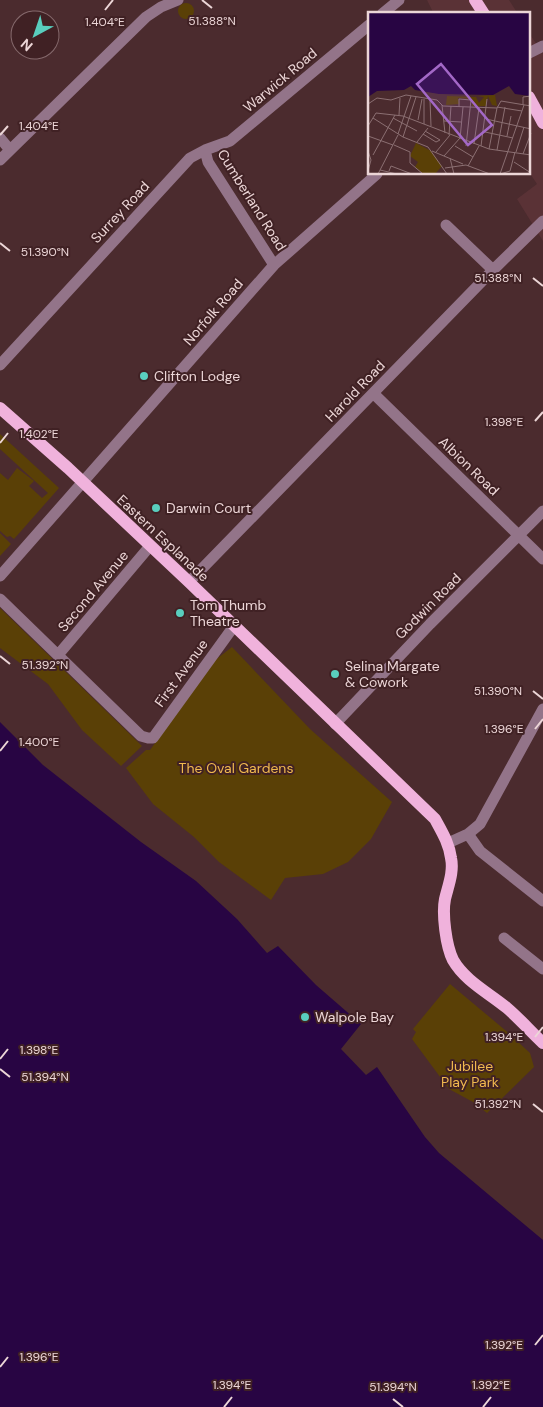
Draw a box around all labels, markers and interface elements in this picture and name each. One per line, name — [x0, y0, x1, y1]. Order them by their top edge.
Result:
north arrow — [10, 10, 60, 60]
inset map — [368, 12, 530, 175]
text: 51.388°N — [188, 13, 236, 29]
text: 1.404°E — [85, 14, 125, 30]
text: N — [17, 35, 36, 55]
street label: Warwick Road — [239, 44, 321, 116]
text: 1.404°E — [19, 118, 59, 134]
street label: Cumberland Road — [214, 146, 290, 254]
street label: Surrey Road — [87, 177, 153, 247]
text: 51.390°N — [21, 244, 69, 260]
text: 51.388°N — [474, 270, 522, 286]
street label: Norfolk Road — [179, 275, 247, 349]
street label: Harold Road — [321, 356, 389, 426]
place label: Clifton Lodge — [154, 367, 240, 385]
marker: Clifton Lodge — [138, 370, 150, 382]
text: 1.398°E — [485, 414, 523, 430]
text: 1.402°E — [19, 426, 59, 442]
street label: Albion Road — [435, 433, 503, 499]
street label: Eastern Esplanade — [113, 491, 213, 585]
place label: Darwin Court — [166, 499, 251, 517]
marker: Darwin Court — [150, 502, 162, 514]
street label: Second Avenue — [54, 547, 132, 635]
street label: Godwin Road — [391, 569, 465, 643]
place label: Tom Thumb Theatre — [190, 596, 266, 630]
marker: Tom Thumb Theatre — [174, 607, 186, 619]
street label: First Avenue — [150, 636, 212, 710]
text: 51.392°N — [22, 657, 68, 673]
place label: Selina Margate & Cowork — [345, 657, 440, 691]
marker: Selina Margate & Cowork — [329, 668, 341, 680]
text: 51.390°N — [474, 683, 522, 699]
text: 1.396°E — [485, 721, 524, 737]
text: 1.400°E — [19, 734, 60, 750]
park label: The Oval Gardens — [179, 759, 293, 777]
place label: Walpole Bay — [315, 1008, 394, 1026]
marker: Walpole Bay — [299, 1011, 311, 1023]
text: 1.394°E — [485, 1029, 524, 1045]
text: 1.398°E — [20, 1042, 58, 1058]
park label: Jubilee Play Park — [441, 1057, 499, 1091]
text: 51.394°N — [21, 1069, 69, 1085]
text: 51.392°N — [475, 1096, 521, 1112]
text: 1.392°E — [485, 1337, 523, 1353]
text: 1.396°E — [20, 1349, 59, 1365]
text: 1.394°E — [213, 1377, 252, 1393]
text: 1.392°E — [472, 1377, 510, 1393]
text: 51.394°N — [369, 1379, 417, 1395]

